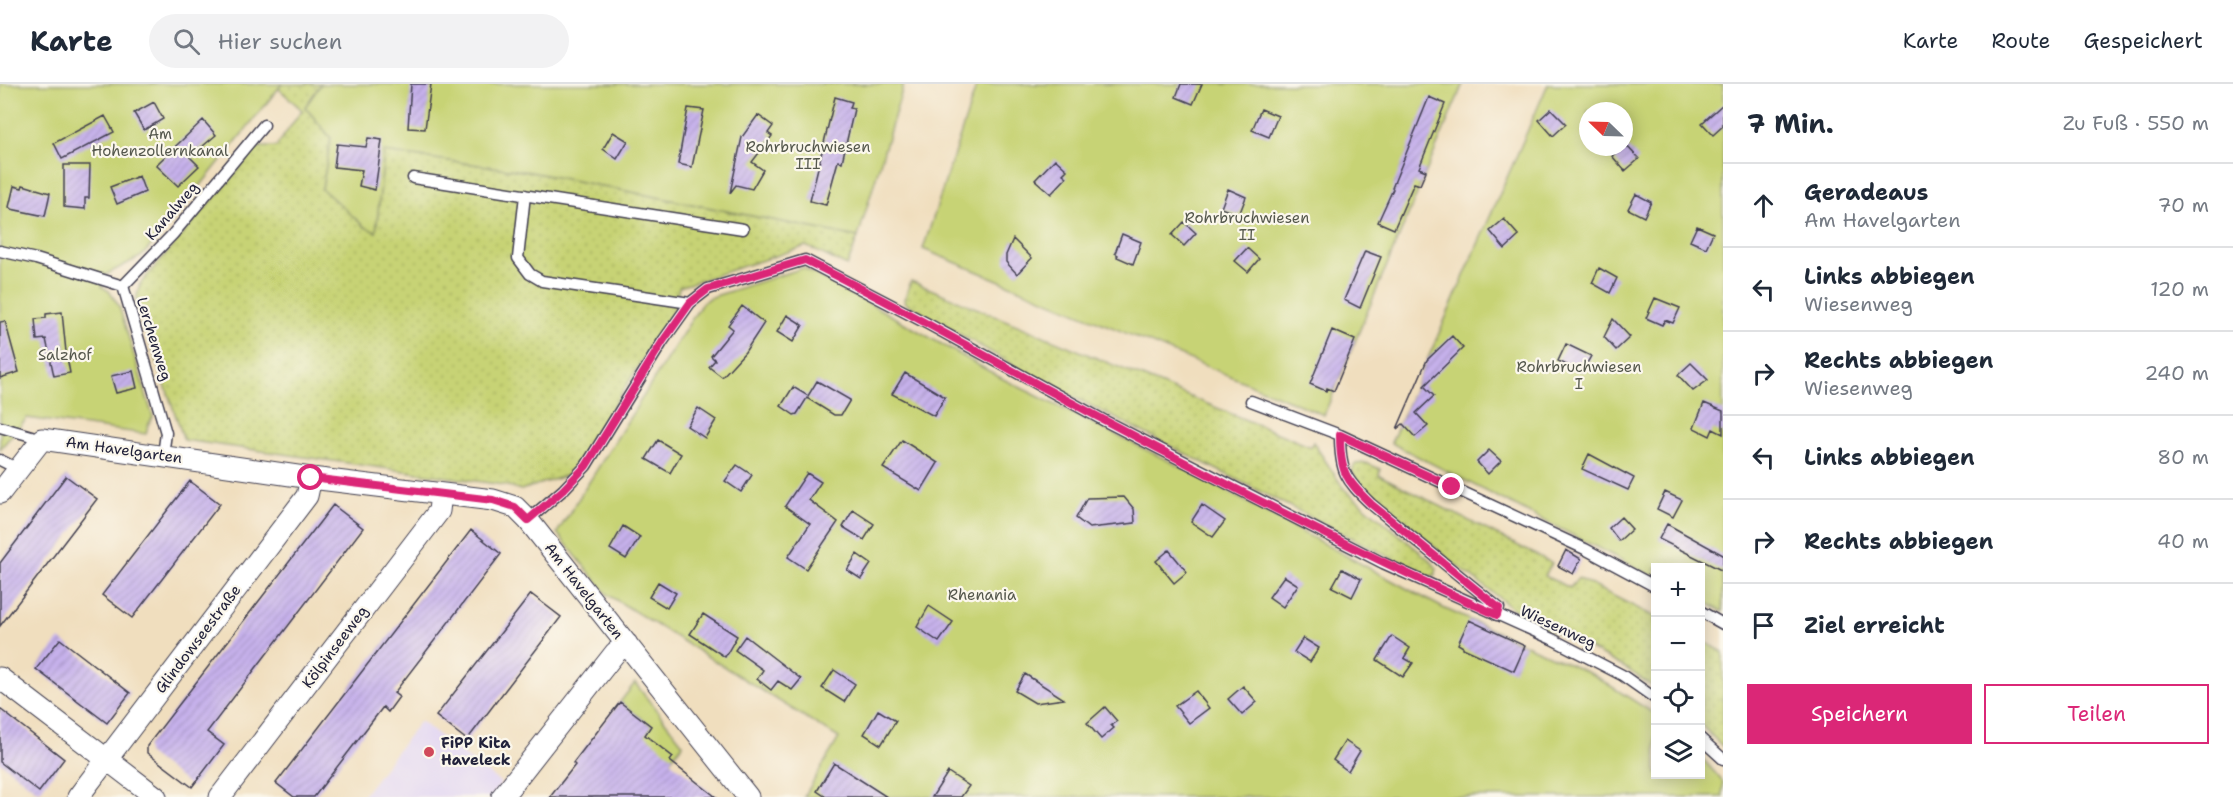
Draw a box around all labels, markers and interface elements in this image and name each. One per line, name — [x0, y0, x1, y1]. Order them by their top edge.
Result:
search box — [149, 14, 569, 68]
text: Karte — [30, 22, 113, 60]
icon: search — [170, 25, 203, 58]
text: Hier suchen — [218, 27, 342, 56]
text: Karte — [1903, 27, 1958, 55]
text: Route — [1991, 27, 2050, 55]
text: Gespeichert — [2083, 27, 2203, 55]
north arrow — [1579, 102, 1633, 156]
text: 7 Min. — [1747, 106, 1834, 141]
text: Zu Fuß · 550 m — [2063, 110, 2209, 136]
park label: Am Hohenzollernkanal — [91, 124, 229, 161]
park label: Rohrbruchwiesen III — [746, 137, 870, 174]
street label: Kanalweg — [141, 177, 203, 245]
text: Geradeaus — [1804, 178, 1928, 207]
icon: ahead — [1747, 189, 1780, 222]
text: 70 m — [2157, 192, 2209, 218]
text: Am Havelgarten — [1804, 207, 1961, 233]
park label: Rohrbruchwiesen II — [1185, 208, 1309, 245]
text: Links abbiegen — [1804, 262, 1975, 291]
icon: left — [1747, 273, 1780, 306]
text: 120 m — [2150, 276, 2209, 302]
text: Wiesenweg — [1804, 291, 1913, 317]
street label: Lerchenweg — [132, 295, 176, 383]
park label: Salzhof — [38, 345, 93, 365]
text: Rechts abbiegen — [1804, 346, 1993, 375]
park label: Rohrbruchwiesen I — [1517, 357, 1641, 394]
icon: right — [1747, 357, 1780, 390]
text: 240 m — [2144, 360, 2209, 386]
text: Wiesenweg — [1804, 375, 1913, 401]
street label: Am Havelgarten — [64, 432, 184, 468]
icon: left — [1747, 441, 1780, 474]
text: Links abbiegen — [1804, 443, 1975, 472]
text: 80 m — [2157, 444, 2209, 470]
route start — [297, 464, 323, 490]
route end — [1438, 473, 1464, 499]
icon: right — [1747, 525, 1780, 558]
text: Rechts abbiegen — [1804, 527, 1993, 556]
text: 40 m — [2157, 528, 2209, 554]
street label: Am Havelgarten — [540, 539, 628, 643]
map controls — [1651, 563, 1705, 779]
button: + — [1651, 563, 1705, 617]
street label: Glindowseestraße — [151, 581, 245, 697]
park label: Rhenania — [948, 585, 1017, 605]
street label: Wiesenweg — [1517, 601, 1599, 653]
street label: Kölpinseeweg — [297, 602, 373, 692]
icon: arrive — [1747, 609, 1780, 642]
text: Ziel erreicht — [1804, 611, 1945, 640]
button: − — [1651, 617, 1705, 671]
button: locate — [1651, 671, 1705, 725]
button: Speichern — [1747, 684, 1972, 744]
button: Teilen — [1984, 684, 2209, 744]
button: layers — [1651, 725, 1705, 779]
place label: FiPP Kita Haveleck — [441, 733, 511, 770]
marker: FiPP Kita Haveleck — [422, 745, 436, 759]

